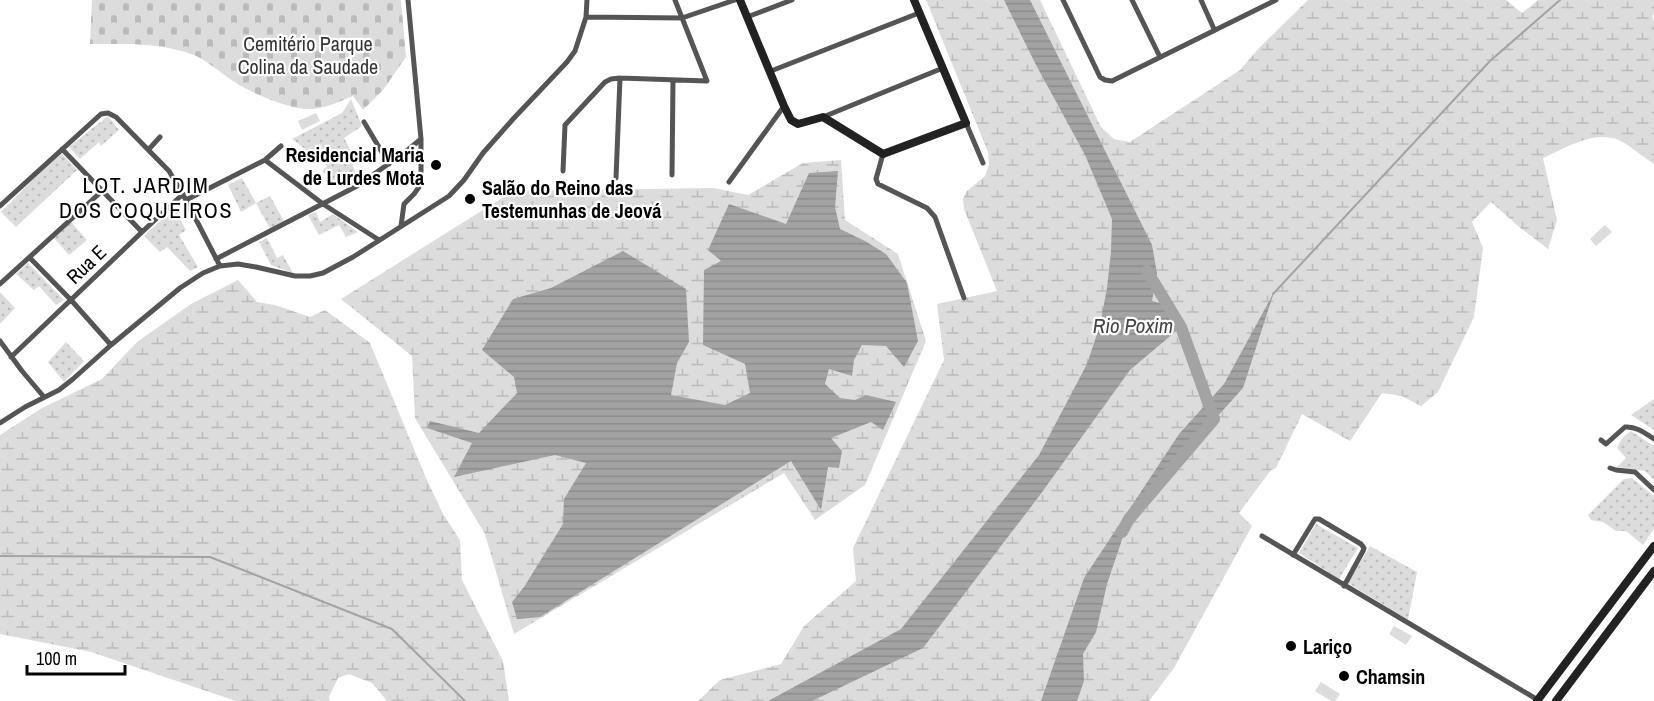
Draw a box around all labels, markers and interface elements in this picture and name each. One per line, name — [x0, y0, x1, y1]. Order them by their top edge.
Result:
park label: Cemitério Parque Colina da Saudade — [238, 30, 378, 80]
place label: Residencial Maria de Lurdes Mota — [285, 141, 424, 191]
marker: Residencial Maria de Lurdes Mota — [429, 158, 443, 172]
district label: LOT. JARDIM DOS COQUEIROS — [59, 170, 233, 225]
place label: Salão do Reino das Testemunhas de Jeová — [482, 174, 661, 224]
marker: Salão do Reino das Testemunhas de Jeová — [463, 192, 477, 206]
street label: Rua E — [60, 238, 112, 290]
water label: Rio Poxim — [1093, 311, 1173, 340]
place label: Lariço — [1303, 633, 1352, 660]
scale bar — [27, 638, 124, 676]
marker: Lariço — [1284, 639, 1298, 653]
text: 100 m — [36, 646, 77, 671]
place label: Chamsin — [1356, 663, 1425, 690]
marker: Chamsin — [1337, 669, 1351, 683]

